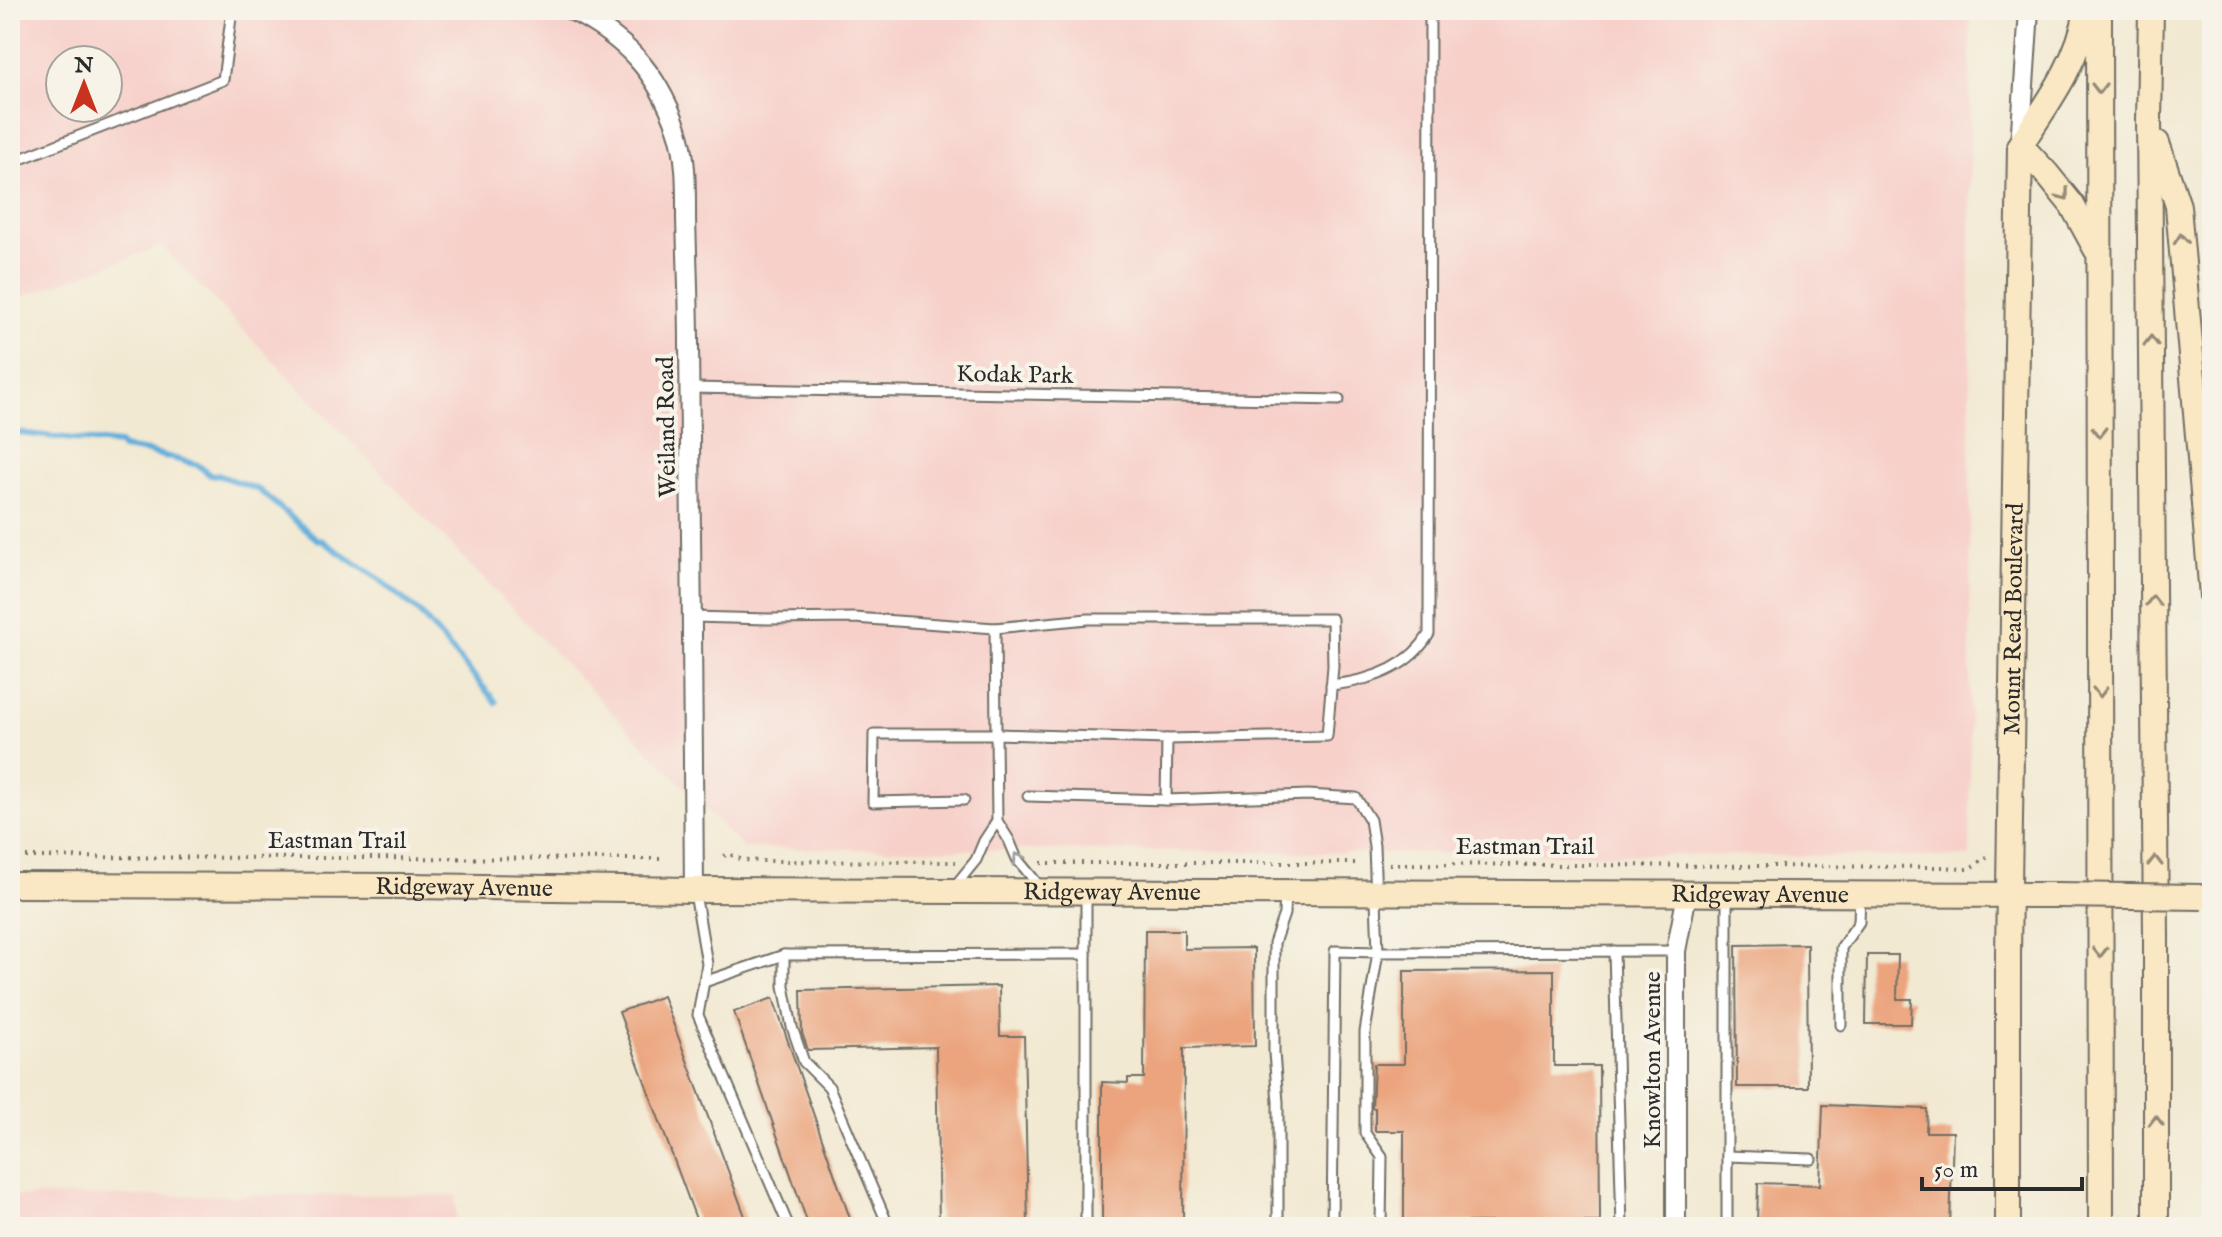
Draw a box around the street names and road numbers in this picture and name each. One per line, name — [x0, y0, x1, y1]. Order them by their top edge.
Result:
street label: Weiland Road — [651, 356, 684, 498]
street label: Kodak Park — [956, 359, 1074, 392]
street label: Mount Read Boulevard — [1997, 502, 2032, 736]
street label: Eastman Trail — [268, 826, 407, 857]
street label: Eastman Trail — [1456, 832, 1595, 863]
street label: Ridgeway Avenue — [375, 872, 553, 905]
street label: Ridgeway Avenue — [1023, 877, 1201, 909]
street label: Ridgeway Avenue — [1671, 880, 1849, 911]
street label: Knowlton Avenue — [1638, 971, 1669, 1149]

